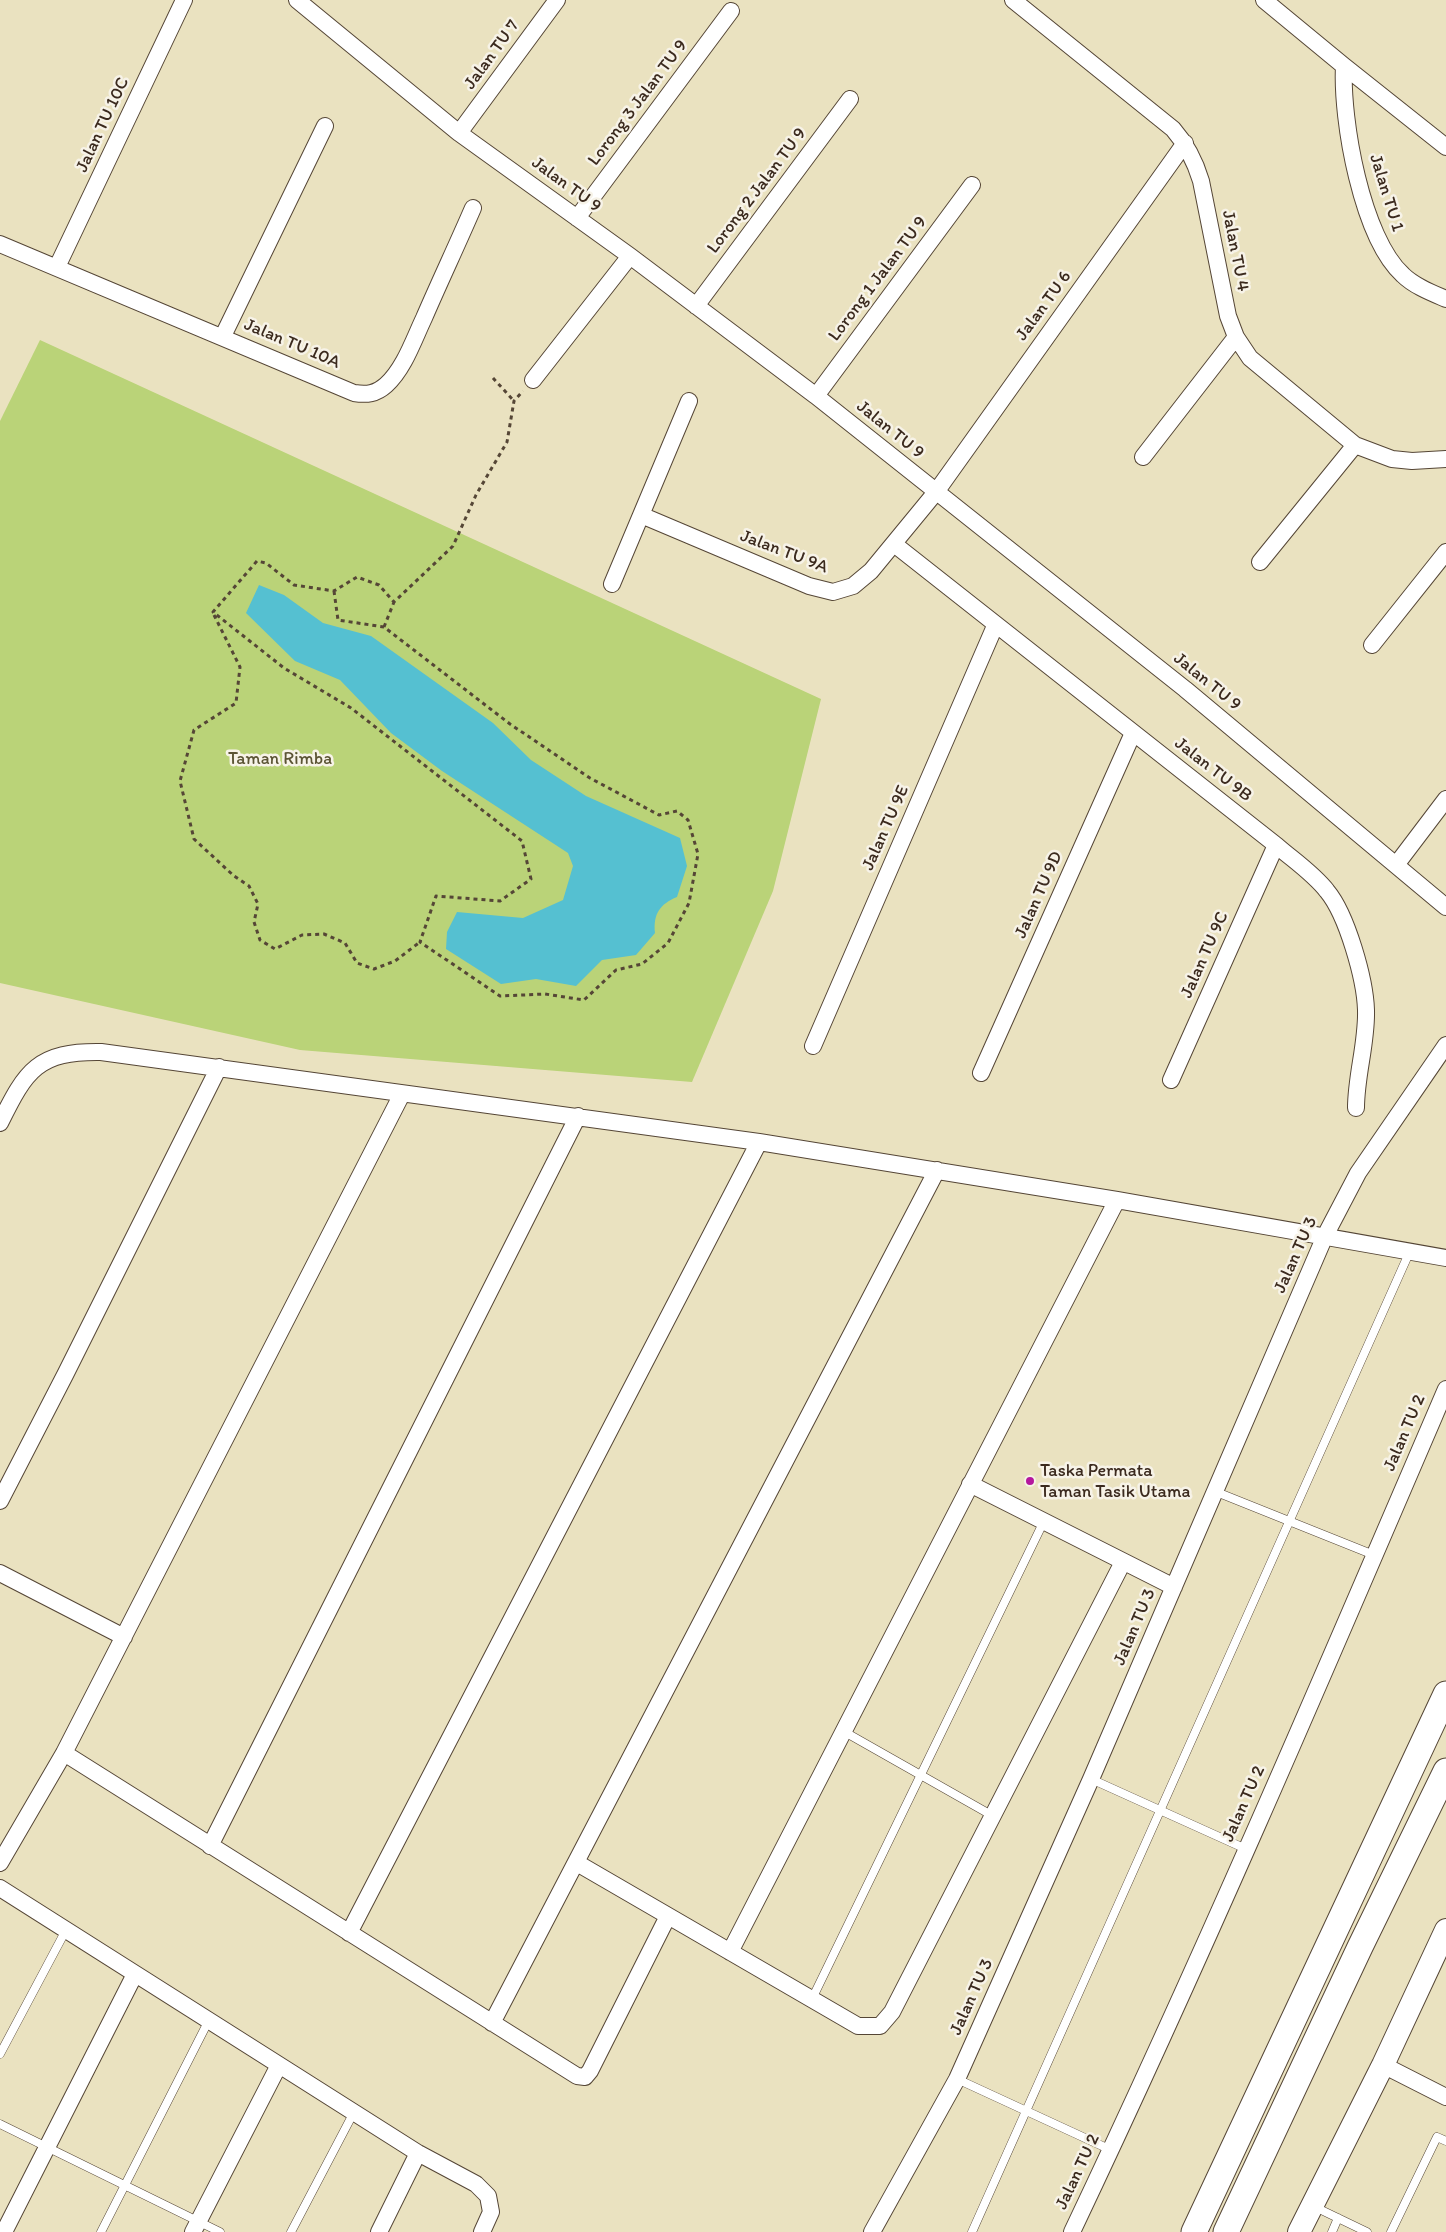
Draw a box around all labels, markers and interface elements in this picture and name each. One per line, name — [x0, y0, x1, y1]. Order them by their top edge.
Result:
street label: Jalan TU 7 — [460, 16, 524, 94]
street label: Lorong 3 Jalan TU 9 — [584, 36, 692, 170]
street label: Jalan TU 10C — [72, 74, 134, 176]
street label: Lorong 2 Jalan TU 9 — [703, 124, 811, 258]
street label: Jalan TU 9 — [527, 152, 605, 218]
street label: Jalan TU 1 — [1364, 152, 1408, 234]
street label: Jalan TU 4 — [1217, 209, 1253, 293]
street label: Lorong 1 Jalan TU 9 — [824, 212, 932, 346]
street label: Jalan TU 6 — [1011, 267, 1077, 345]
street label: Jalan TU 10A — [241, 314, 343, 374]
street label: Jalan TU 9 — [852, 396, 928, 464]
street label: Jalan TU 9A — [737, 525, 831, 579]
street label: Jalan TU 9 — [1169, 648, 1245, 716]
street label: Jalan TU 9B — [1170, 733, 1256, 807]
park label: Taman Rimba — [228, 748, 332, 770]
street label: Jalan TU 9E — [858, 782, 914, 874]
street label: Jalan TU 9D — [1010, 848, 1068, 942]
street label: Jalan TU 9C — [1176, 908, 1234, 1002]
street label: Jalan TU 3 — [1270, 1213, 1322, 1297]
street label: Jalan TU 2 — [1379, 1392, 1431, 1474]
place label: Taska Permata Taman Tasik Utama — [1040, 1460, 1190, 1502]
marker: Taska Permata Taman Tasik Utama — [1024, 1475, 1036, 1487]
street label: Jalan TU 3 — [1109, 1585, 1161, 1669]
street label: Jalan TU 2 — [1218, 1763, 1270, 1845]
street label: Jalan TU 3 — [946, 1955, 998, 2039]
street label: Jalan TU 2 — [1051, 2131, 1105, 2213]

